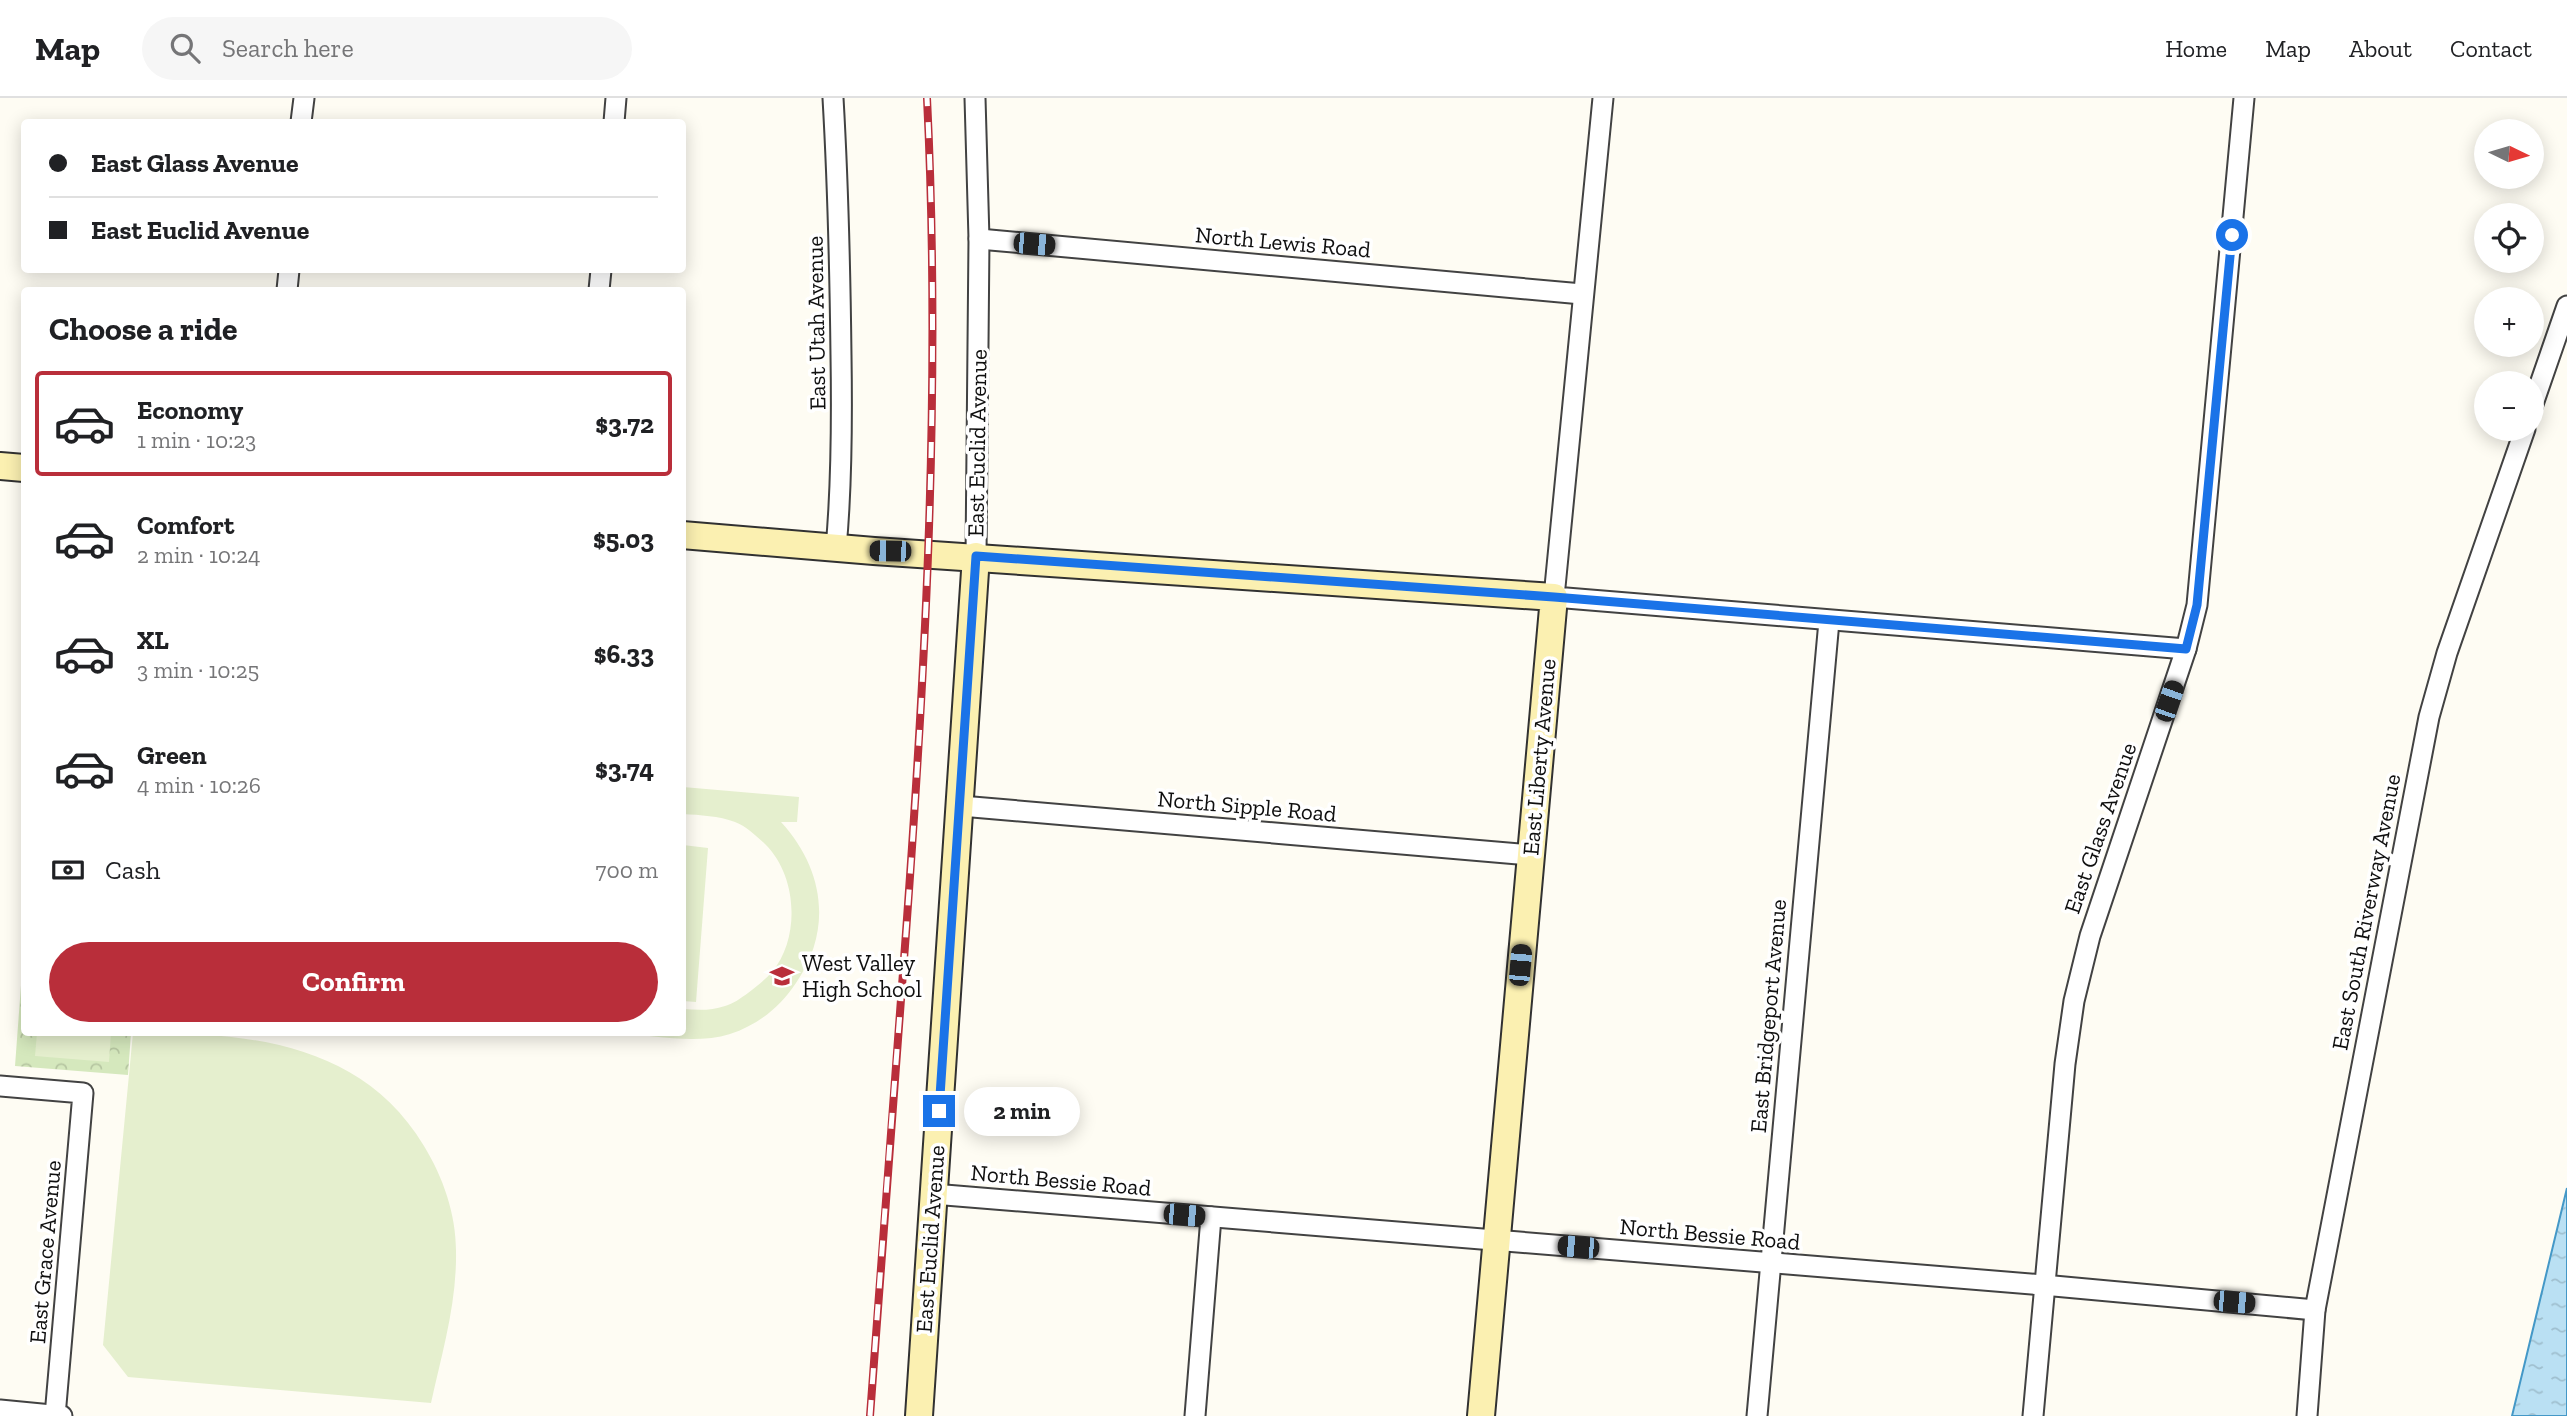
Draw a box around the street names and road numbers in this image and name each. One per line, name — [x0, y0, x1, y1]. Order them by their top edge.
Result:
street label: North Lewis Road — [1194, 220, 1372, 264]
street label: East Utah Avenue — [800, 236, 832, 410]
street label: East Euclid Avenue — [961, 349, 993, 537]
street label: East Liberty Avenue — [1516, 657, 1562, 857]
street label: East Glass Avenue — [2058, 739, 2142, 917]
street label: East South Riverway Avenue — [2325, 772, 2407, 1052]
street label: North Sipple Road — [1156, 784, 1338, 828]
street label: East Bridgeport Avenue — [1744, 898, 1792, 1134]
street label: East Euclid Avenue — [909, 1144, 951, 1334]
street label: North Bessie Road — [970, 1158, 1153, 1202]
street label: East Grace Avenue — [23, 1159, 67, 1345]
street label: North Bessie Road — [1619, 1212, 1802, 1256]

